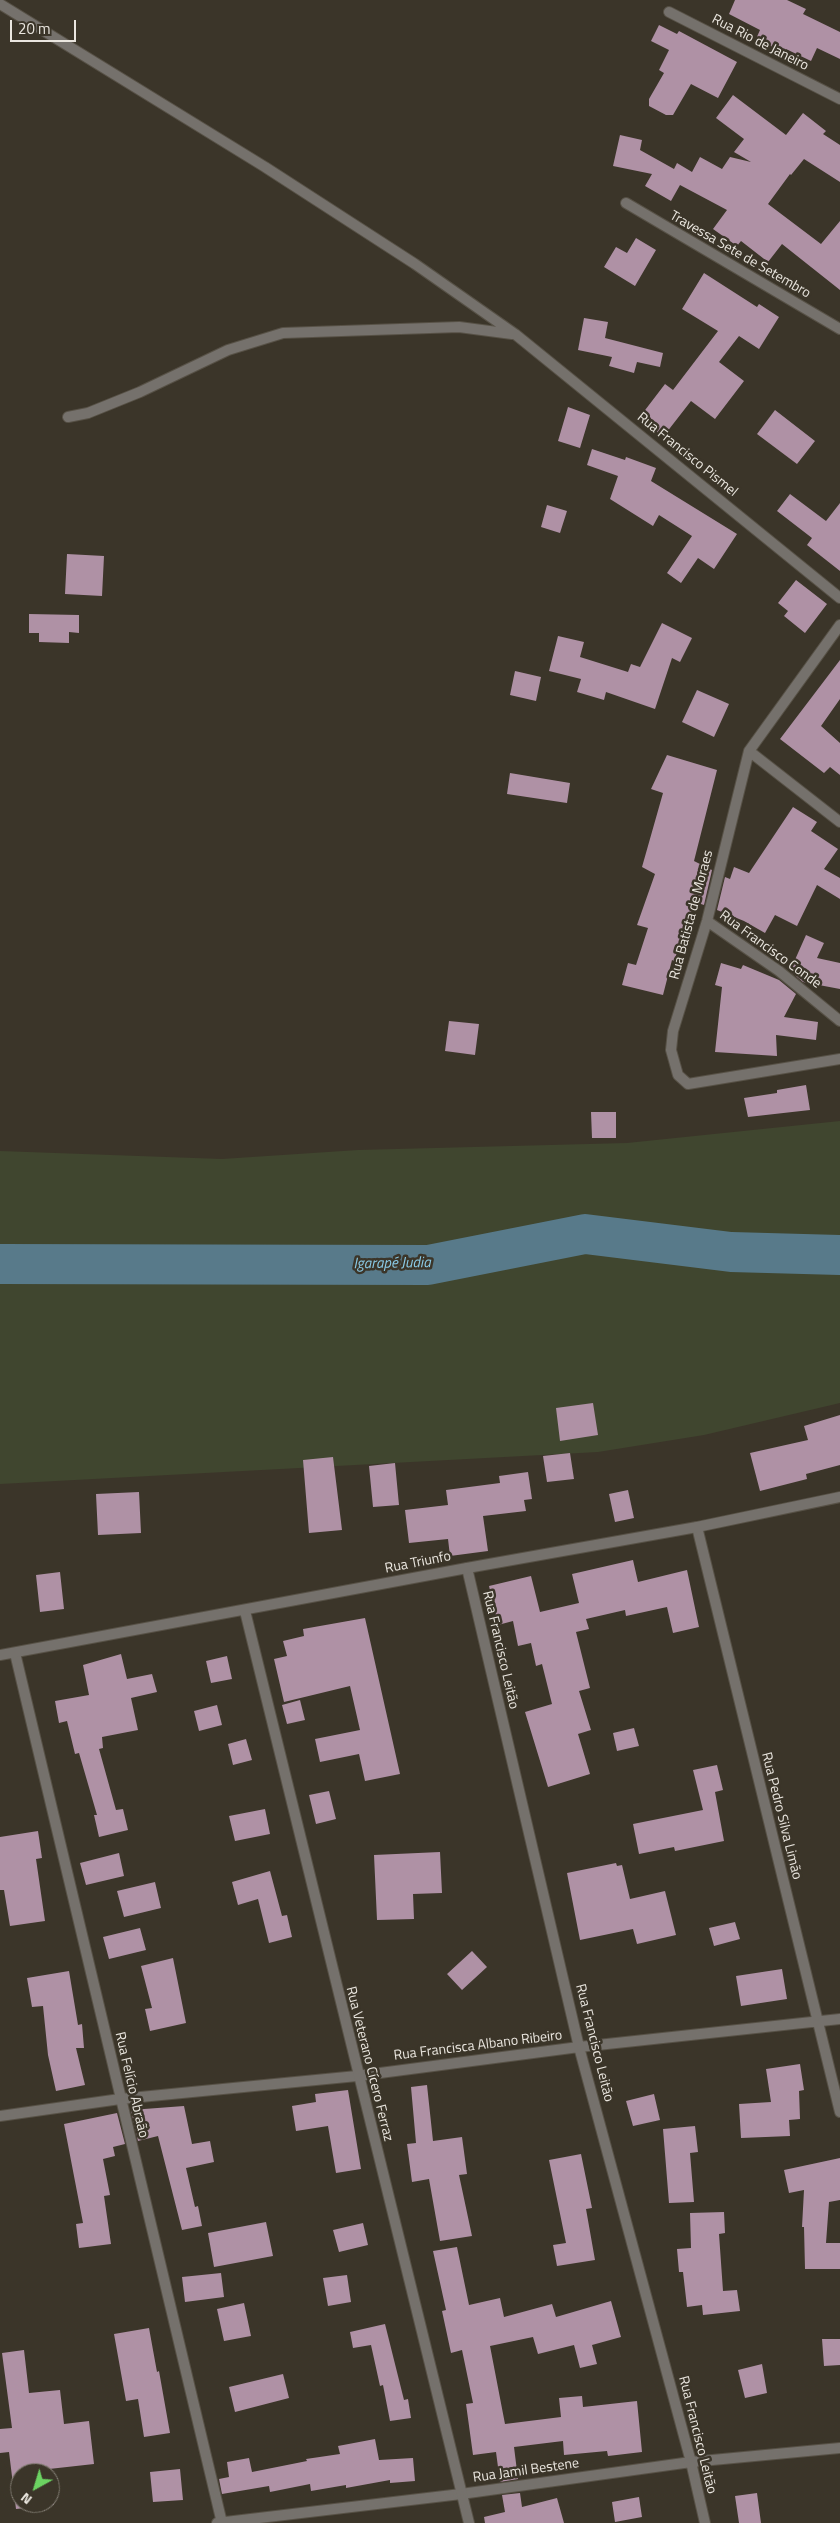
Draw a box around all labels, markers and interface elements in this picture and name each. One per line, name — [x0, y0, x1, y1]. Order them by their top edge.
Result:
scale bar — [12, 10, 79, 42]
street label: Rua Rio de Janeiro — [709, 11, 811, 75]
text: 20 m — [18, 17, 51, 40]
street label: Travessa Sete de Setembro — [667, 208, 813, 302]
street label: Rua Francisco Pismel — [633, 409, 741, 501]
street label: Rua Batista de Moraes — [667, 848, 717, 982]
street label: Rua Francisco Conde — [716, 907, 824, 993]
water label: Igarapé Judia — [353, 1254, 431, 1274]
street label: Rua Triunfo — [383, 1548, 453, 1578]
street label: Rua Francisco Leitão — [478, 1589, 522, 1711]
street label: Rua Pedro Silva Limão — [757, 1751, 805, 1881]
street label: Rua Francisco Leitão — [571, 1982, 617, 2104]
street label: Rua Veterano Cícero Ferraz — [342, 1985, 396, 2143]
street label: Rua Francisca Albano Ribeiro — [393, 2027, 563, 2065]
street label: Rua Felício Abraão — [111, 2030, 151, 2140]
street label: Rua Francisco Leitão — [674, 2374, 720, 2496]
street label: Rua Jamil Bestene — [472, 2455, 580, 2487]
north arrow — [10, 2463, 60, 2513]
text: N — [16, 2488, 36, 2510]

